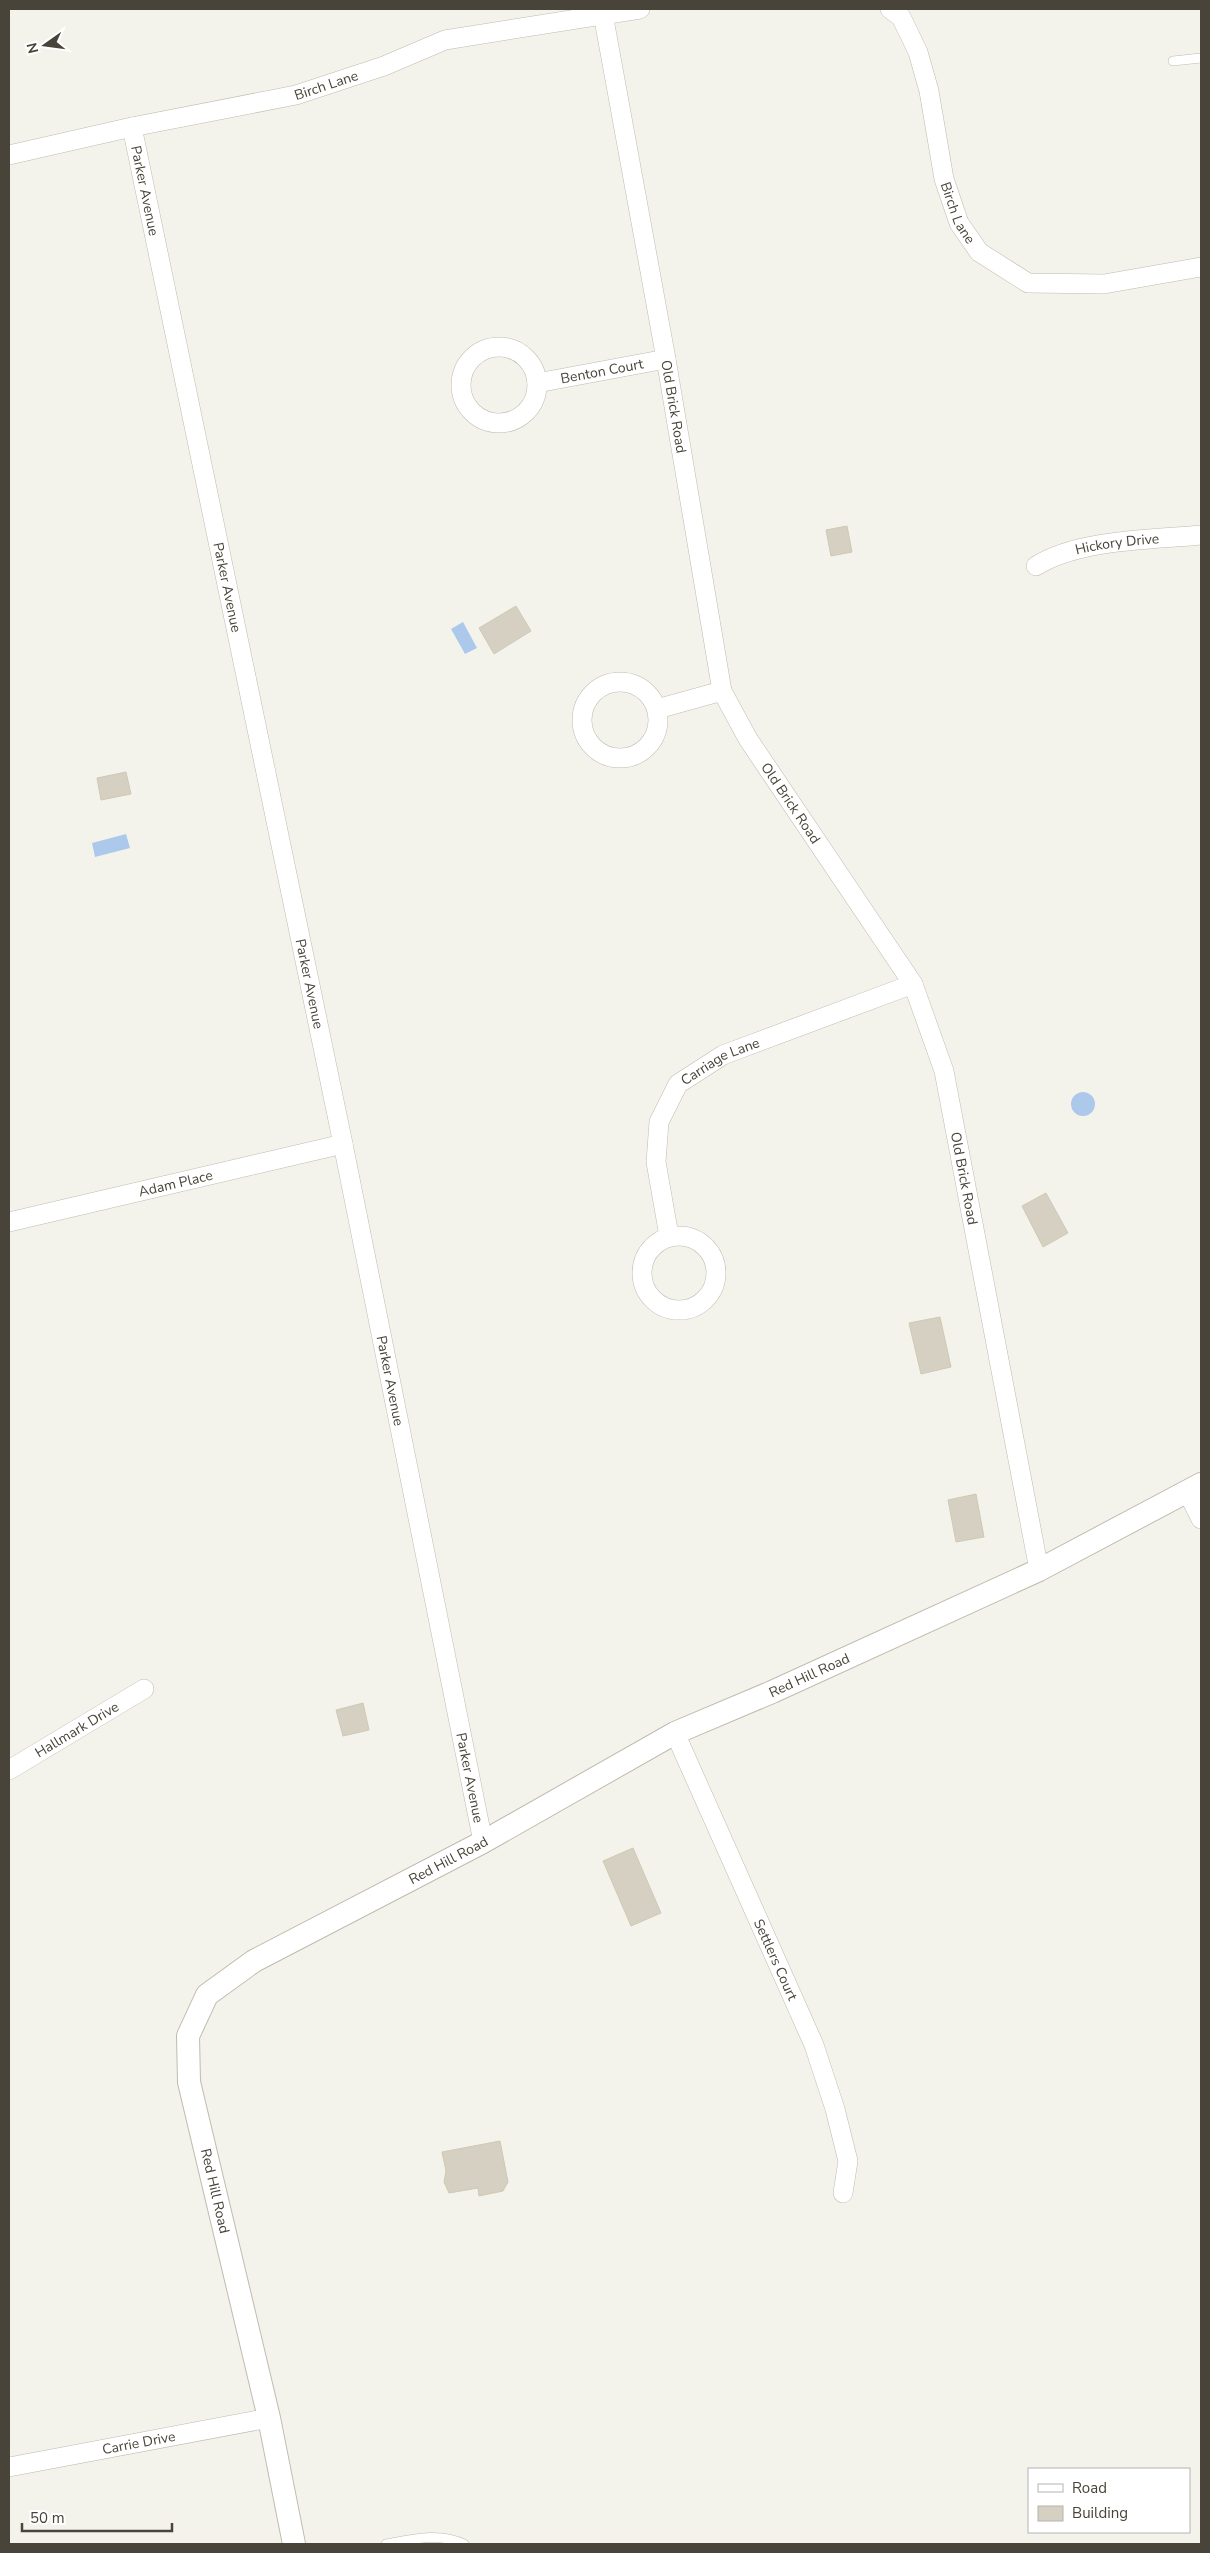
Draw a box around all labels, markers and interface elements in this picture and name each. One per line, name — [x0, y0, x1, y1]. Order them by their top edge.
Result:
north arrow — [20, 20, 70, 70]
text: N — [22, 41, 43, 55]
street label: Birch Lane — [292, 66, 361, 104]
street label: Parker Avenue — [127, 144, 164, 237]
street label: Birch Lane — [936, 179, 980, 248]
street label: Benton Court — [559, 354, 645, 388]
street label: Old Brick Road — [657, 359, 691, 455]
street label: Hickory Drive — [1073, 529, 1160, 559]
street label: Parker Avenue — [209, 540, 246, 634]
street label: Old Brick Road — [757, 759, 825, 847]
street label: Parker Avenue — [291, 937, 328, 1031]
street label: Carriage Lane — [677, 1033, 762, 1089]
street label: Old Brick Road — [946, 1130, 983, 1226]
street label: Adam Place — [137, 1165, 214, 1201]
street label: Parker Avenue — [372, 1334, 409, 1427]
street label: Red Hill Road — [766, 1648, 853, 1702]
street label: Hallmark Drive — [31, 1697, 122, 1762]
street label: Parker Avenue — [452, 1731, 488, 1824]
street label: Red Hill Road — [405, 1832, 491, 1889]
street label: Settlers Court — [749, 1916, 802, 2003]
street label: Red Hill Road — [196, 2147, 234, 2235]
street label: Carrie Drive — [101, 2426, 177, 2459]
legend — [1028, 2468, 1190, 2533]
text: Road — [1072, 2478, 1107, 2498]
scale bar — [22, 2500, 172, 2532]
text: Building — [1072, 2503, 1128, 2523]
text: 50 m — [30, 2508, 65, 2528]

